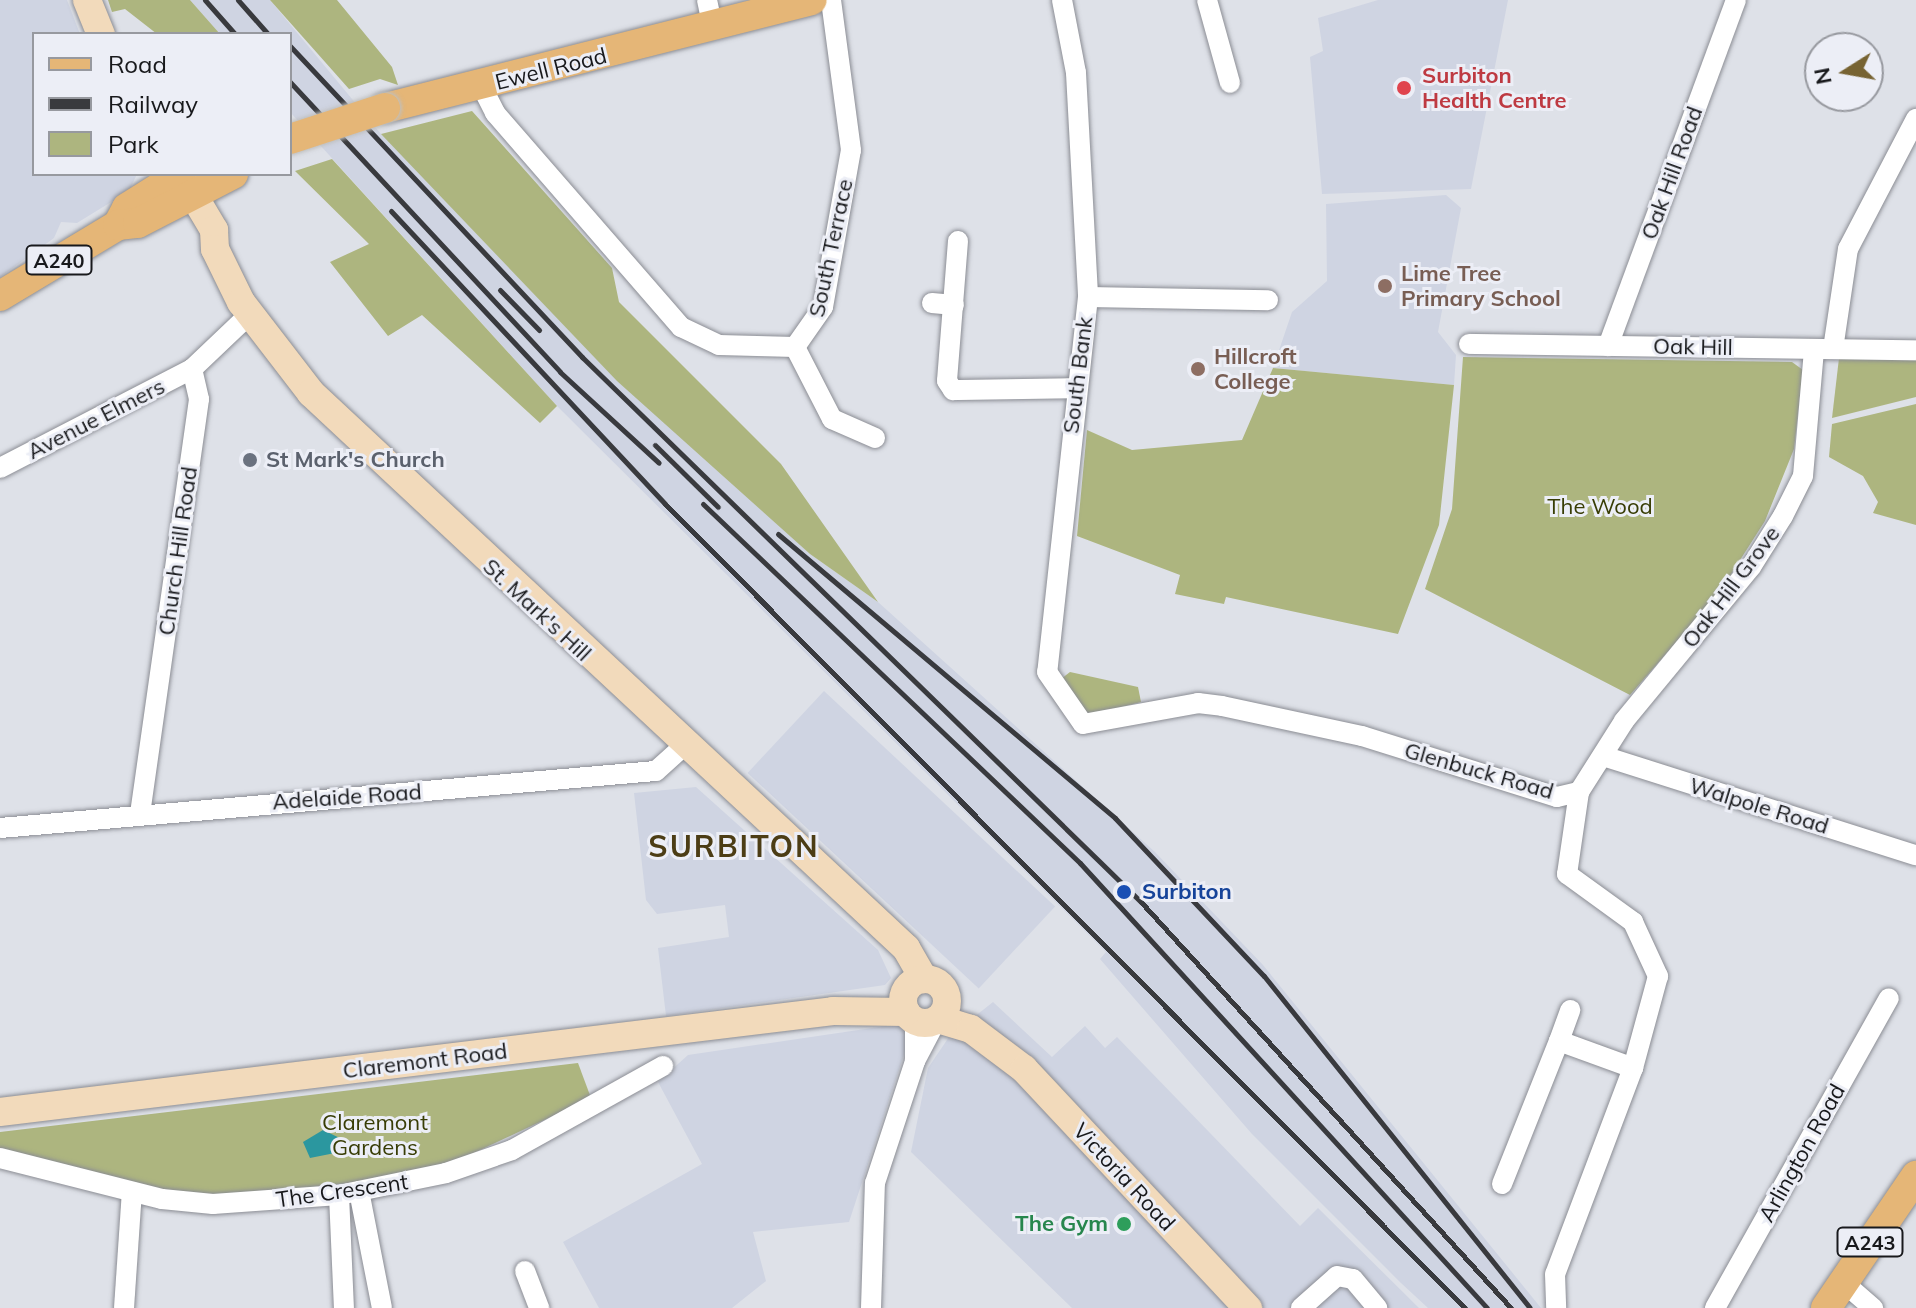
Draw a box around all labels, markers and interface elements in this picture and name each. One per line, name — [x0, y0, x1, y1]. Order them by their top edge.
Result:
legend — [32, 32, 292, 176]
north arrow — [1804, 32, 1884, 112]
street label: Ewell Road — [493, 42, 609, 96]
text: Road — [108, 49, 167, 79]
place label: Surbiton Health Centre — [1422, 62, 1567, 114]
text: N — [1807, 65, 1838, 87]
marker: Surbiton Health Centre — [1393, 77, 1415, 99]
text: Railway — [108, 89, 198, 119]
street label: Oak Hill Road — [1636, 103, 1708, 243]
text: Park — [108, 129, 159, 159]
street label: South Terrace — [803, 177, 859, 319]
road number: A240 — [25, 244, 93, 276]
place label: Lime Tree Primary School — [1401, 260, 1561, 312]
marker: Lime Tree Primary School — [1376, 277, 1394, 295]
street label: South Bank — [1058, 315, 1098, 435]
street label: Oak Hill — [1653, 333, 1733, 361]
place label: Hillcroft College — [1214, 343, 1297, 394]
marker: Hillcroft College — [1189, 360, 1207, 378]
street label: Avenue Elmers — [23, 373, 169, 465]
place label: St Mark's Church — [266, 447, 445, 473]
marker: St Mark's Church — [241, 451, 259, 469]
street label: Church Hill Road — [153, 465, 203, 637]
park label: The Wood — [1547, 494, 1653, 520]
street label: Oak Hill Grove — [1677, 521, 1785, 653]
street label: St. Mark's Hill — [478, 553, 596, 667]
street label: Glenbuck Road — [1401, 737, 1557, 805]
street label: Walpole Road — [1686, 772, 1832, 840]
street label: Adelaide Road — [271, 779, 423, 815]
district label: SURBITON — [648, 828, 820, 864]
place label: Surbiton — [1142, 879, 1232, 905]
marker: Surbiton — [1113, 881, 1135, 903]
street label: Claremont Road — [341, 1038, 509, 1084]
street label: Arlington Road — [1753, 1079, 1851, 1227]
park label: Claremont Gardens — [322, 1109, 428, 1160]
street label: Victoria Road — [1067, 1118, 1181, 1236]
street label: The Crescent — [274, 1169, 410, 1213]
place label: The Gym — [1015, 1211, 1108, 1237]
marker: The Gym — [1115, 1215, 1133, 1233]
road number: A243 — [1836, 1226, 1904, 1258]

